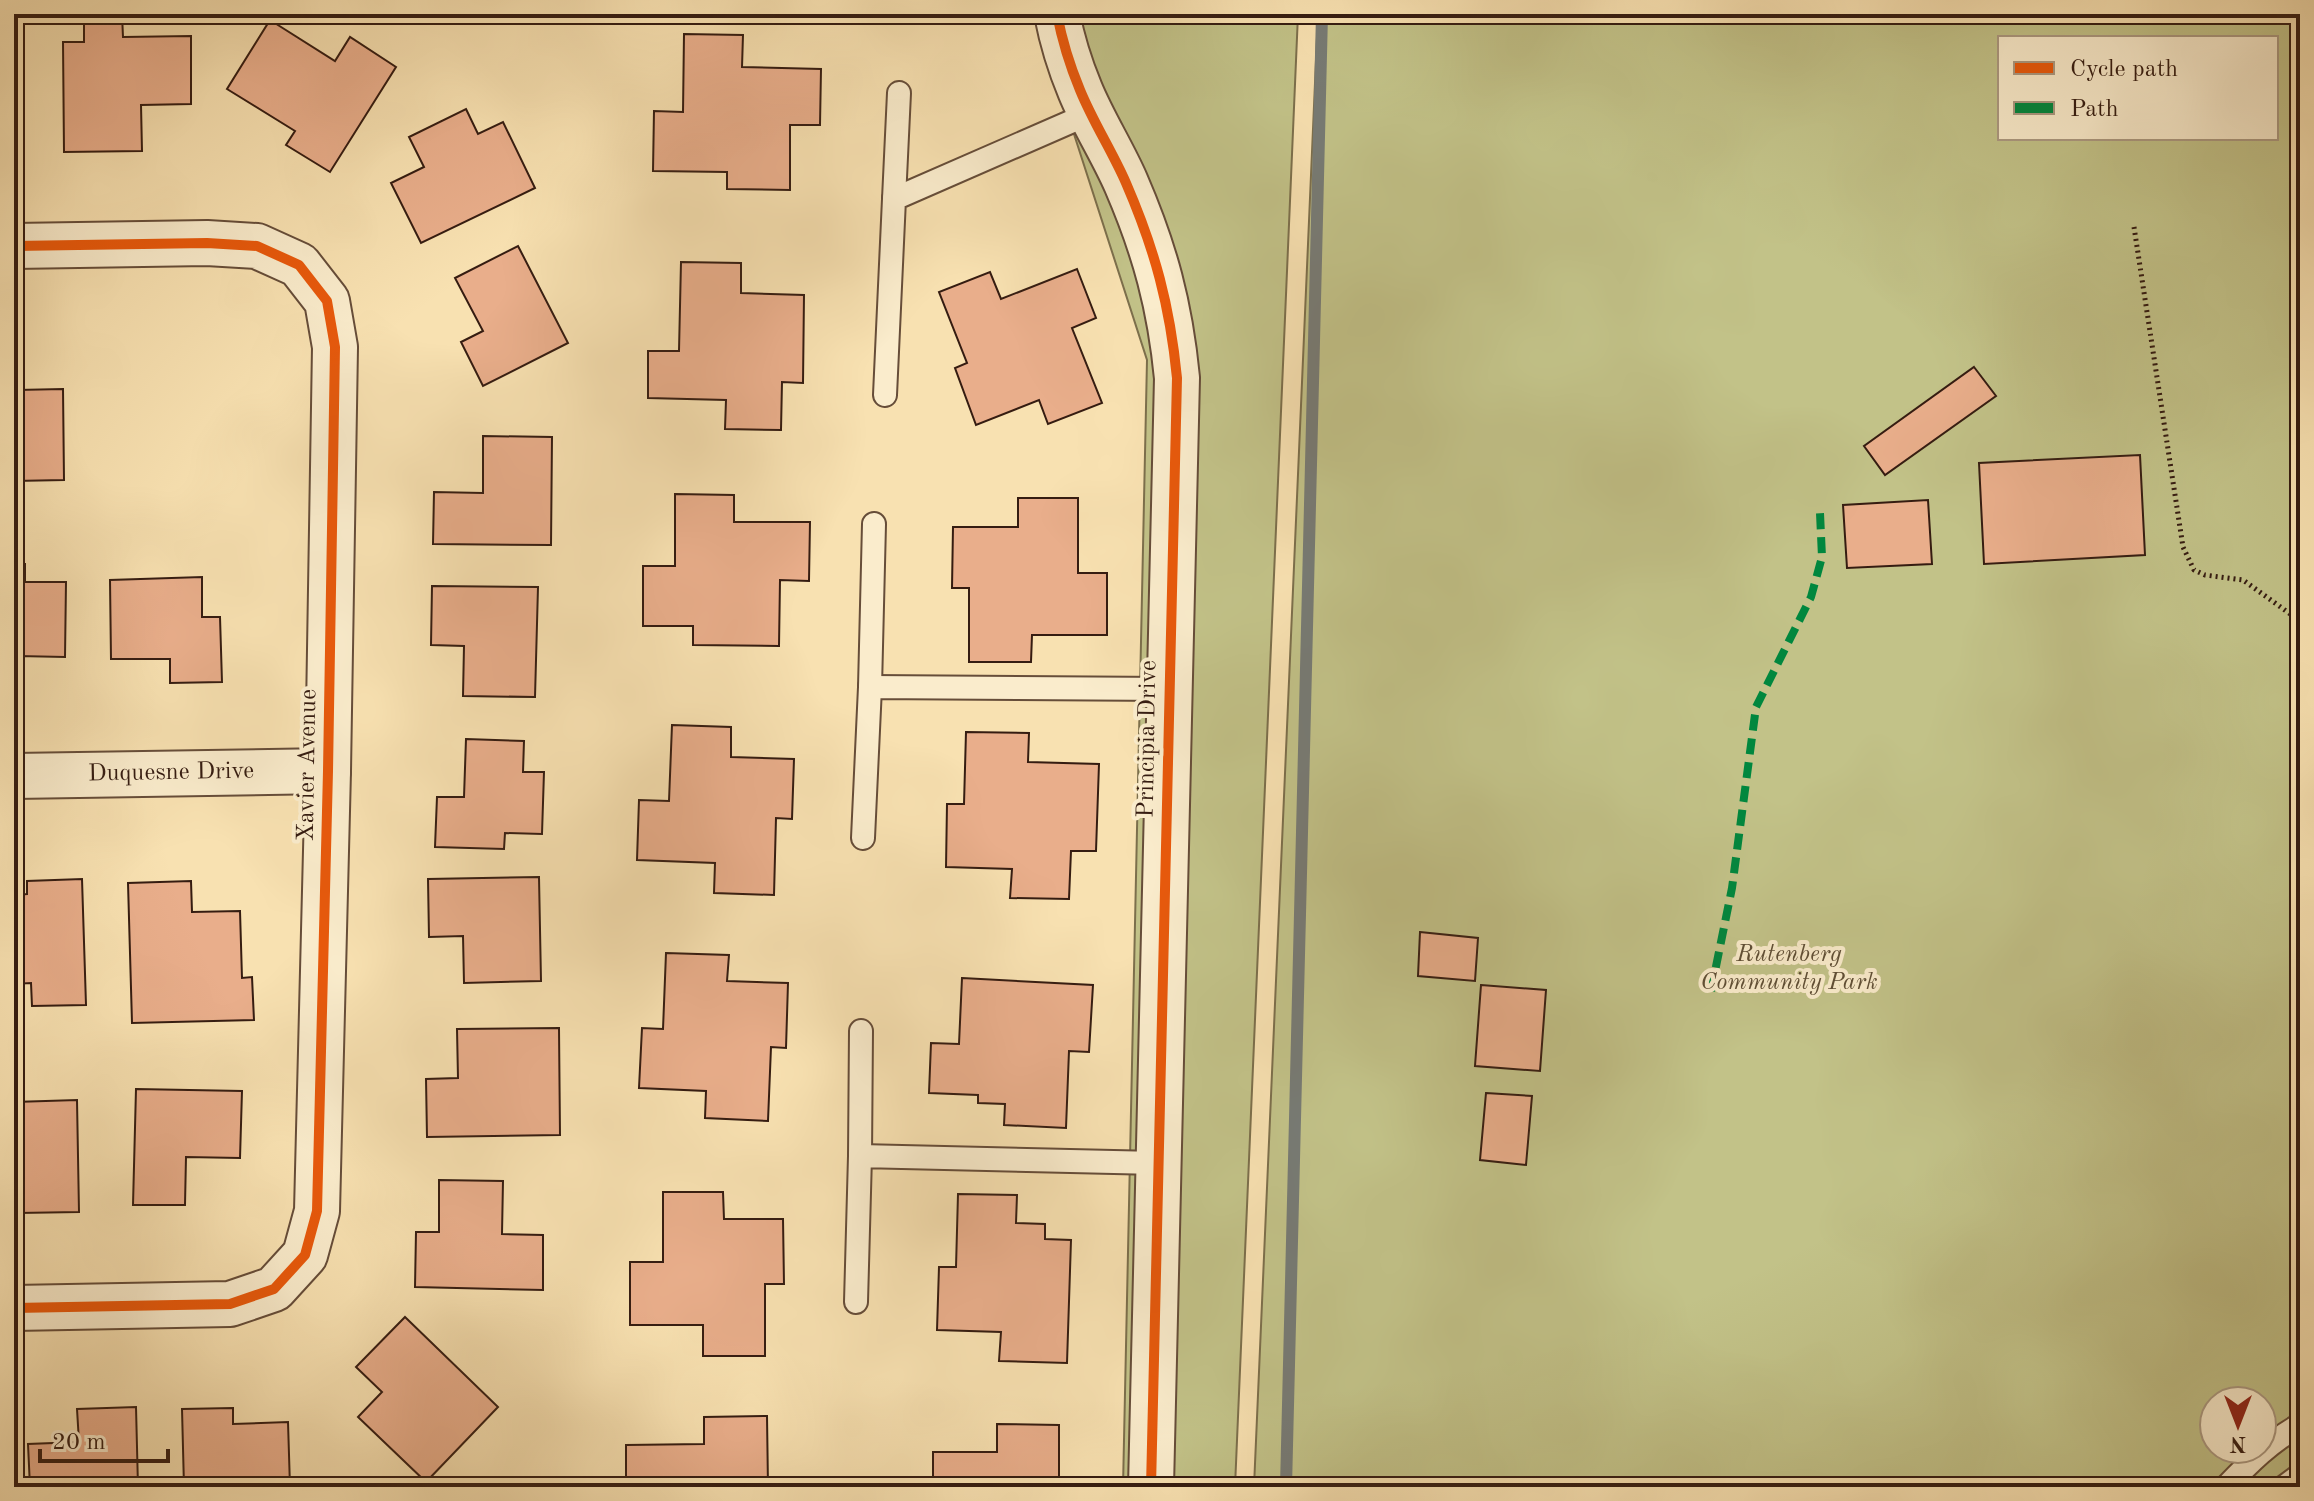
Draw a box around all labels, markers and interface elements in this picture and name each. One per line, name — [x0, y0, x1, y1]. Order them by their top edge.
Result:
legend — [1998, 36, 2278, 140]
text: Cycle path — [2070, 58, 2178, 82]
text: Path — [2070, 98, 2119, 122]
street label: Principia Drive — [1135, 660, 1161, 818]
street label: Xavier Avenue — [295, 689, 321, 841]
street label: Duquesne Drive — [88, 760, 254, 786]
park label: Rutenberg Community Park — [1700, 943, 1878, 995]
north arrow — [2198, 1385, 2278, 1465]
scale bar — [40, 1413, 168, 1463]
text: 20 m — [52, 1431, 106, 1455]
text: N — [2229, 1432, 2246, 1454]

